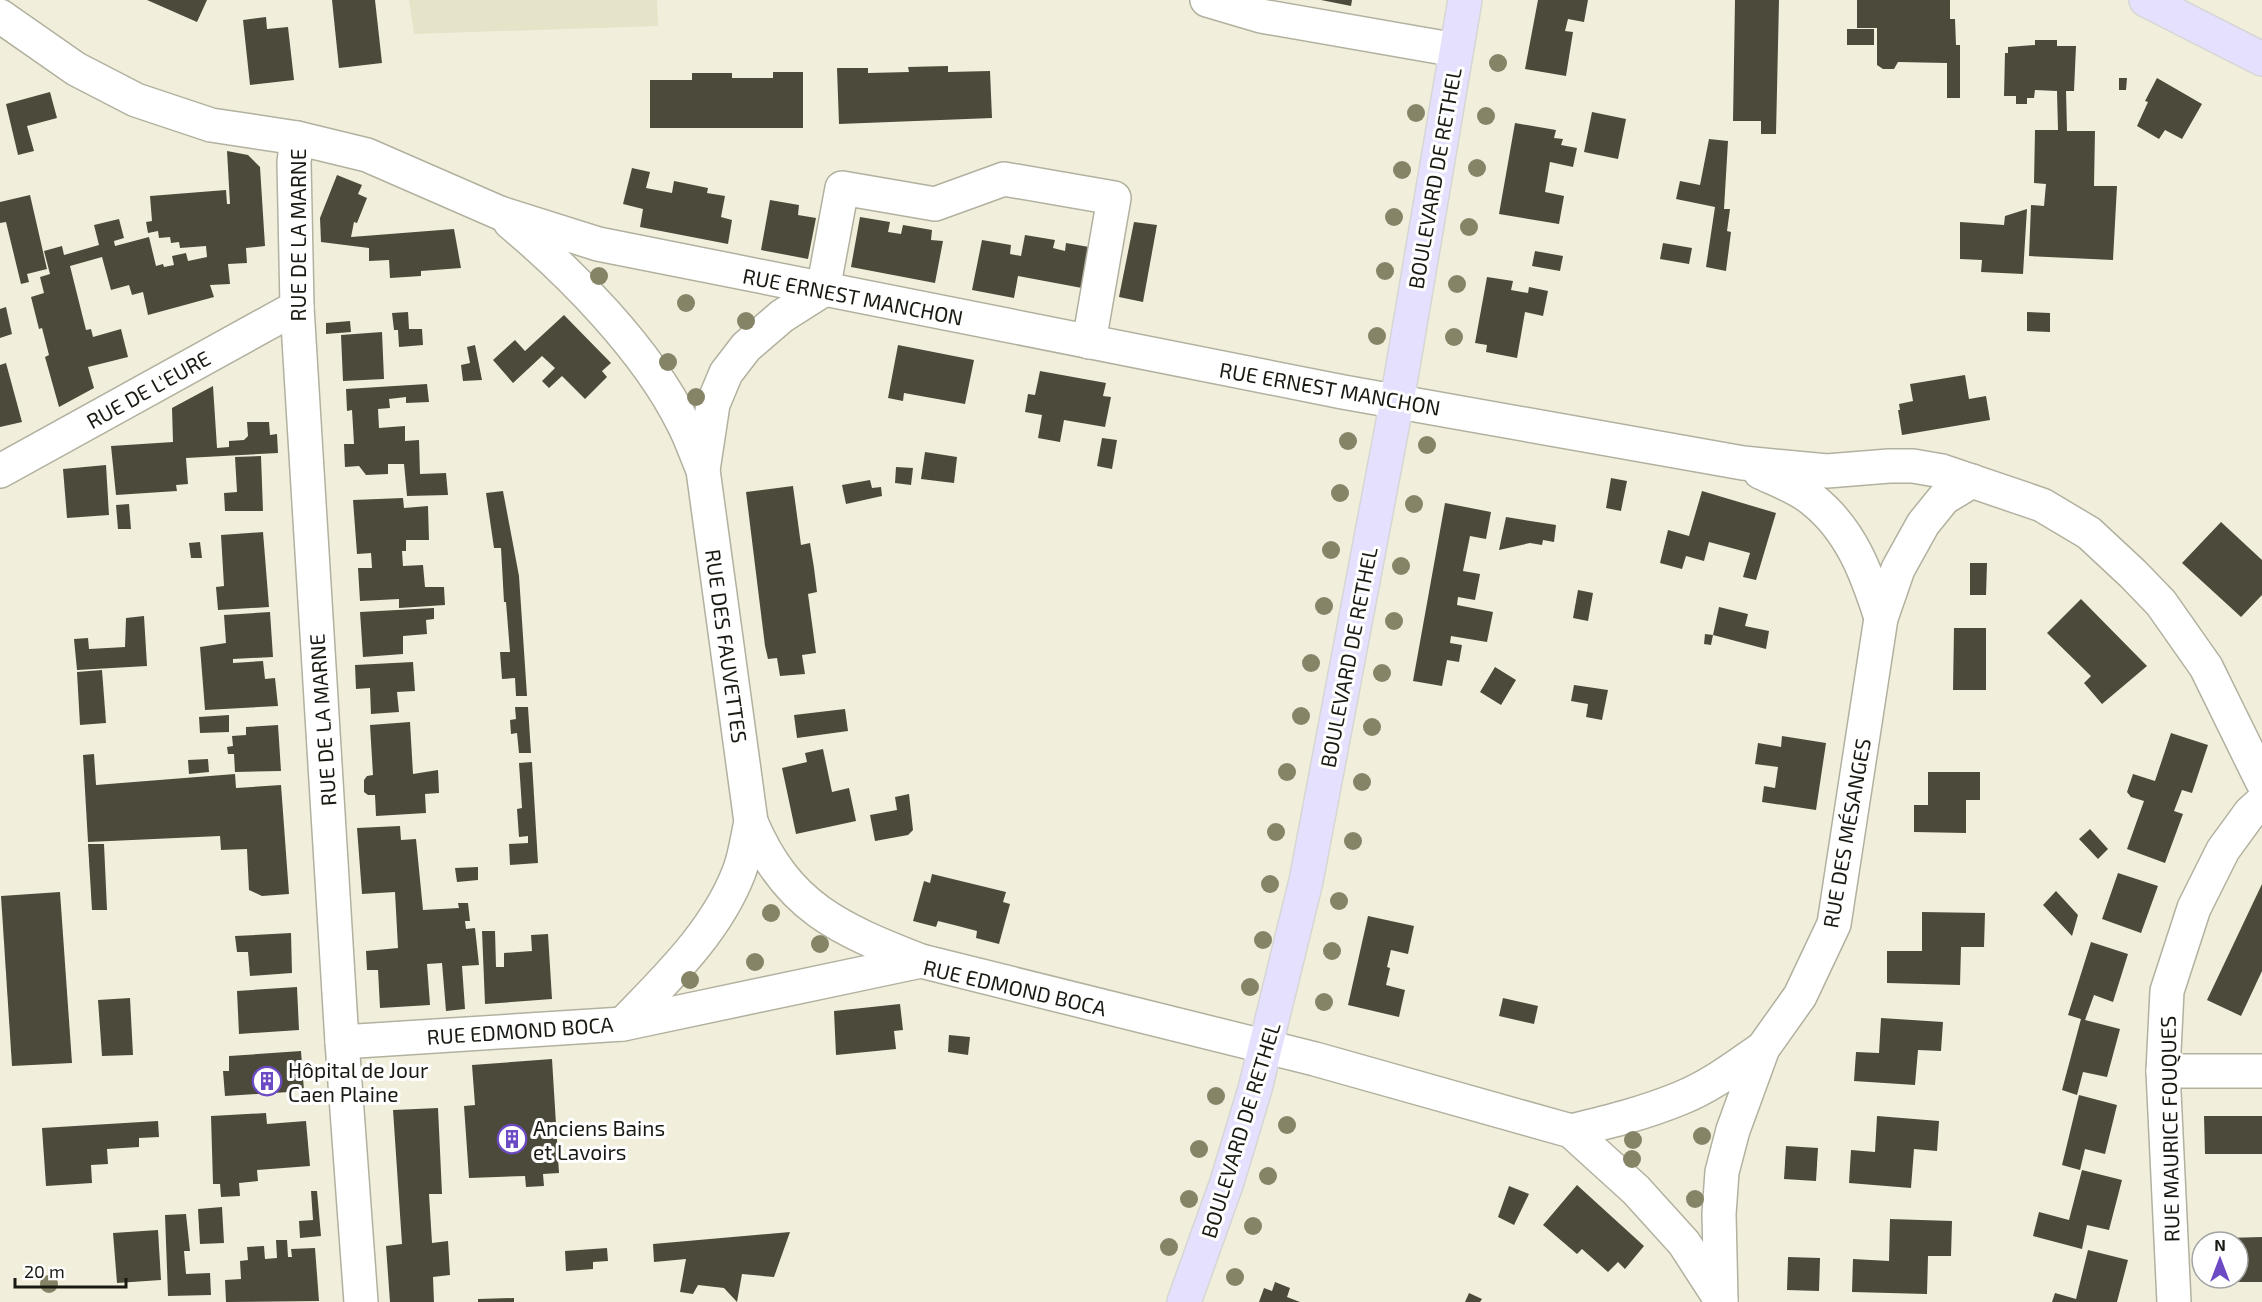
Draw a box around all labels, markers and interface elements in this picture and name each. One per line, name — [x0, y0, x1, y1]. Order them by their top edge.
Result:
street label: BOULEVARD DE RETHEL — [1402, 65, 1466, 291]
street label: RUE DE LA MARNE — [285, 149, 310, 321]
street label: RUE ERNEST MANCHON — [741, 262, 965, 330]
street label: RUE DE L'EURE — [82, 345, 214, 433]
street label: RUE ERNEST MANCHON — [1218, 356, 1442, 420]
street label: BOULEVARD DE RETHEL — [1314, 544, 1382, 769]
street label: RUE DES FAUVETTES — [701, 548, 753, 744]
street label: RUE DE LA MARNE — [304, 633, 340, 807]
street label: RUE DES MÉSANGES — [1817, 736, 1875, 930]
street label: RUE EDMOND BOCA — [921, 954, 1109, 1020]
street label: RUE EDMOND BOCA — [426, 1011, 614, 1049]
street label: RUE MAURICE FOUQUES — [2155, 1016, 2184, 1242]
street label: BOULEVARD DE RETHEL — [1195, 1019, 1285, 1241]
place label: Hôpital de Jour Caen Plaine — [288, 1057, 429, 1106]
building icon: Hôpital de Jour Caen Plaine — [251, 1065, 283, 1097]
place label: Anciens Bains et Lavoirs — [533, 1115, 665, 1164]
building icon: Anciens Bains et Lavoirs — [496, 1123, 528, 1155]
north arrow — [2190, 1230, 2250, 1290]
text: N — [2214, 1235, 2226, 1254]
scale bar — [15, 1251, 126, 1289]
text: 20 m — [24, 1260, 65, 1282]

